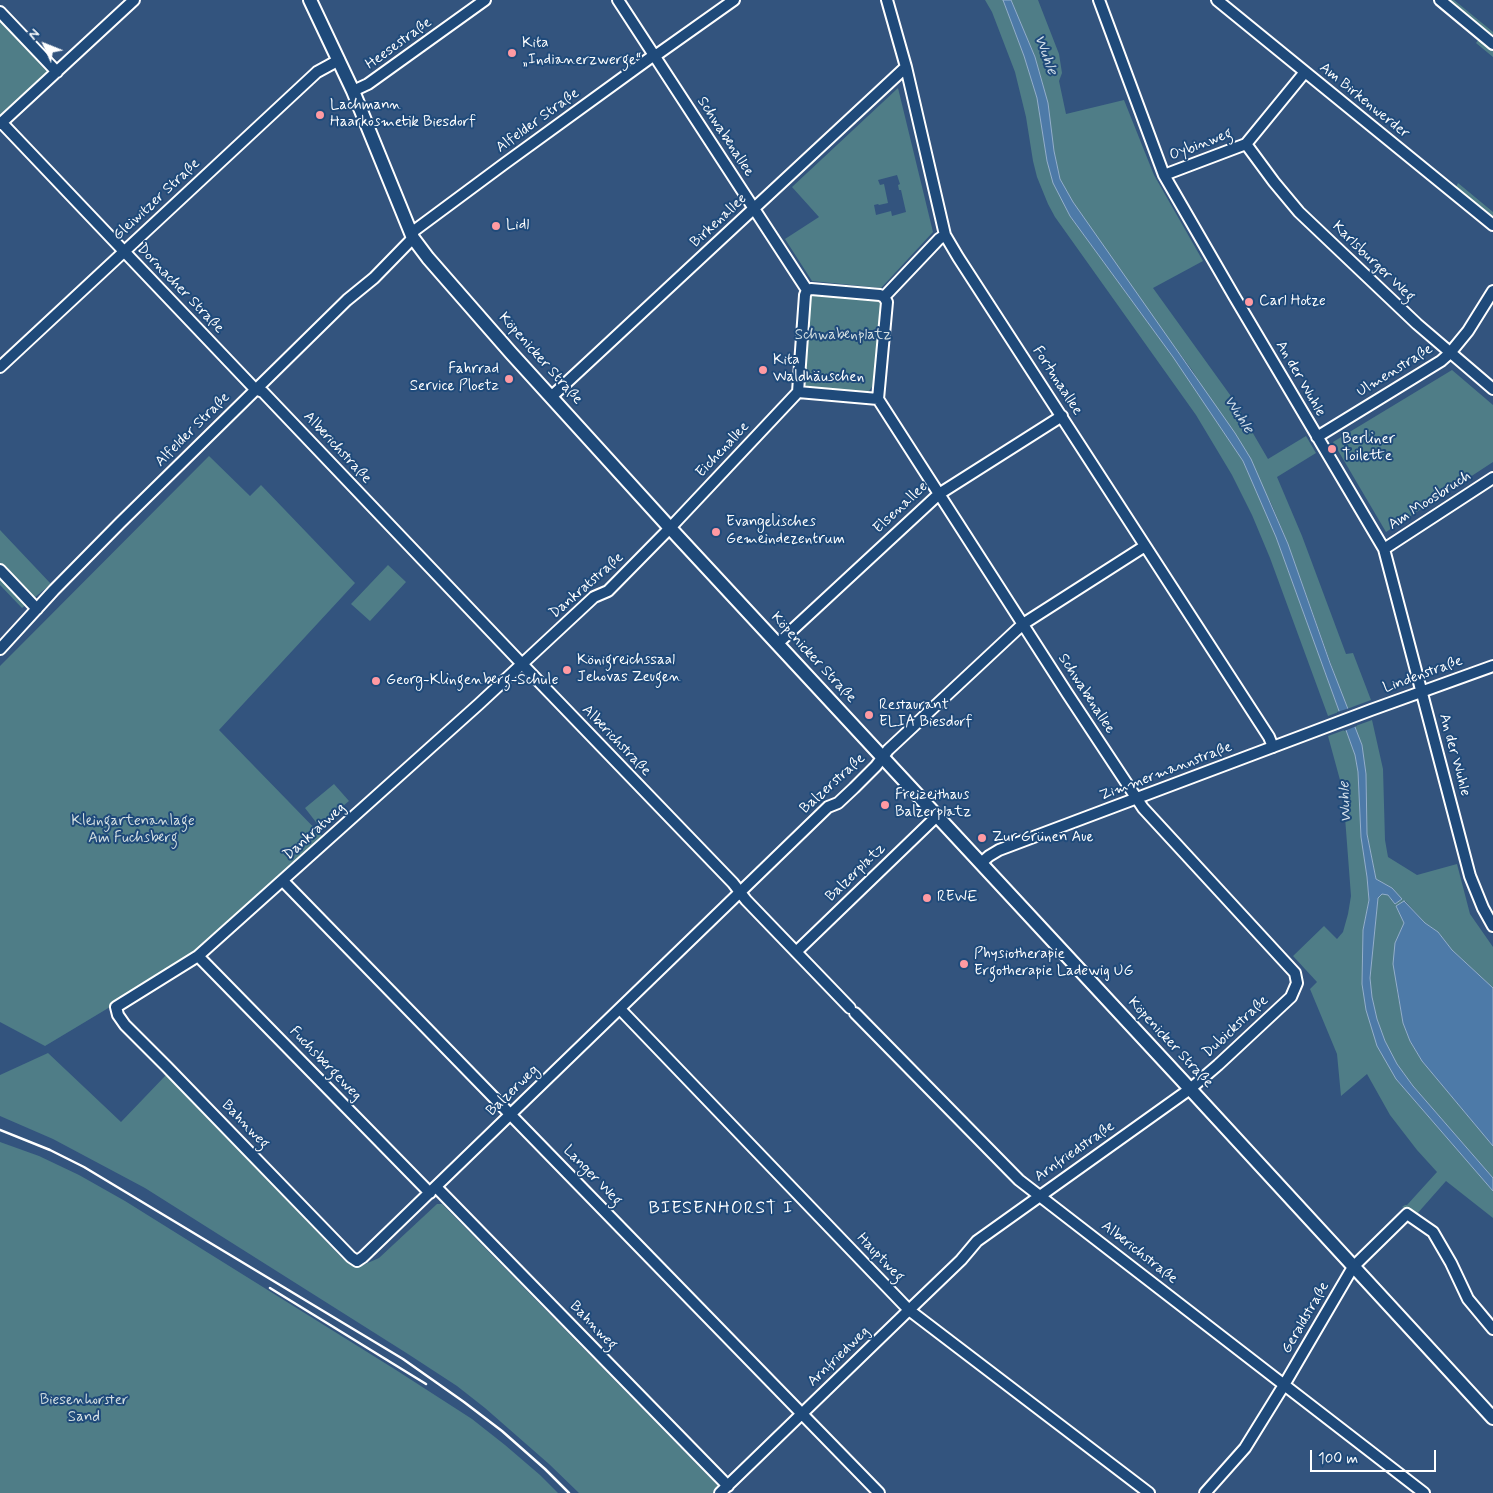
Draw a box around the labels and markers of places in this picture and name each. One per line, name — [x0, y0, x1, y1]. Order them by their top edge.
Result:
place label: Kita „Indianerzwerge“ — [522, 35, 641, 70]
marker: Kita „Indianerzwerge“ — [506, 47, 518, 59]
place label: Lachmann Haarkosmetik Biesdorf — [330, 97, 476, 132]
marker: Lachmann Haarkosmetik Biesdorf — [314, 109, 326, 121]
place label: Lidl — [506, 217, 529, 235]
marker: Lidl — [490, 220, 502, 232]
place label: Carl Hotze — [1259, 293, 1326, 311]
marker: Carl Hotze — [1243, 296, 1255, 308]
place label: Kita Waldhäuschen — [773, 352, 864, 387]
place label: Fahrrad Service Ploetz — [410, 361, 499, 396]
marker: Kita Waldhäuschen — [757, 364, 769, 376]
marker: Fahrrad Service Ploetz — [503, 373, 515, 385]
place label: Berliner Toilette — [1342, 431, 1395, 466]
marker: Berliner Toilette — [1326, 443, 1338, 455]
place label: Evangelisches Gemeindezentrum — [726, 514, 845, 549]
marker: Evangelisches Gemeindezentrum — [710, 526, 722, 538]
place label: Königreichssaal Jehovas Zeugen — [577, 652, 681, 687]
marker: Königreichssaal Jehovas Zeugen — [561, 664, 573, 676]
place label: Georg-Klingenberg-Schule — [386, 672, 558, 690]
marker: Georg-Klingenberg-Schule — [370, 675, 382, 687]
place label: Restaurant ELIA Biesdorf — [879, 697, 972, 732]
marker: Restaurant ELIA Biesdorf — [863, 709, 875, 721]
place label: Freizeithaus Balzerplatz — [895, 787, 971, 822]
marker: Freizeithaus Balzerplatz — [879, 799, 891, 811]
place label: Zur Grünen Aue — [992, 829, 1093, 847]
marker: Zur Grünen Aue — [976, 832, 988, 844]
place label: REWE — [937, 889, 978, 907]
marker: REWE — [921, 892, 933, 904]
place label: Physiotherapie Ergotherapie Ladewig UG — [974, 946, 1133, 981]
marker: Physiotherapie Ergotherapie Ladewig UG — [958, 958, 970, 970]

